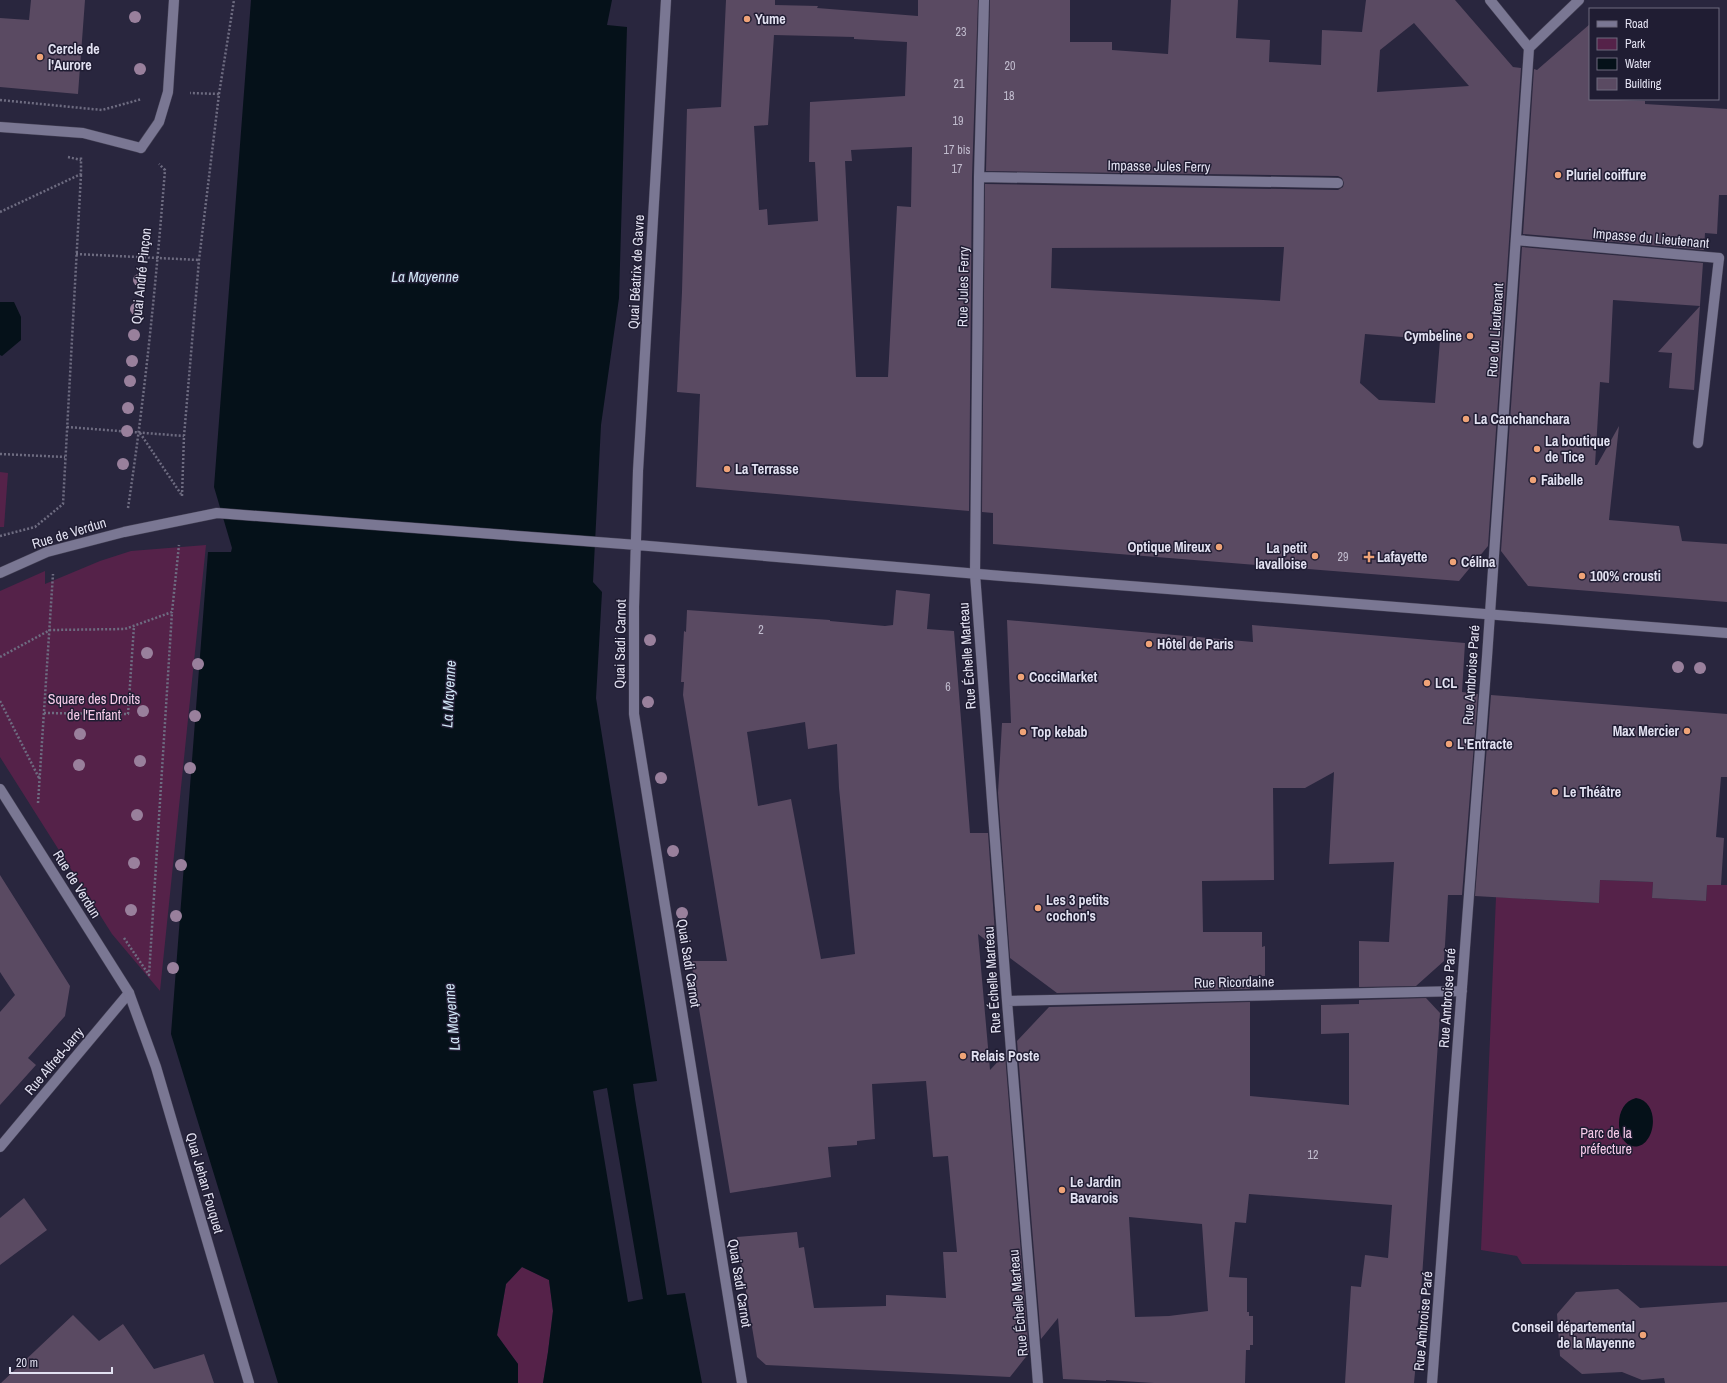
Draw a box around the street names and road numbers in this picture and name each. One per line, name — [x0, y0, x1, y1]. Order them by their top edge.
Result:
street label: Impasse Jules Ferry — [1107, 156, 1211, 176]
street label: Quai Béatrix de Gavre — [624, 214, 648, 330]
street label: Impasse du Lieutenant — [1592, 224, 1710, 252]
street label: Quai André Pinçon — [127, 227, 155, 325]
street label: Rue Jules Ferry — [953, 246, 973, 327]
street label: Rue du Lieutenant — [1483, 282, 1507, 378]
street label: Rue de Verdun — [30, 513, 108, 553]
street label: Quai Sadi Carnot — [610, 599, 630, 689]
street label: Rue Échelle Marteau — [954, 602, 980, 710]
street label: Rue Ambroise Paré — [1459, 624, 1483, 726]
street label: Rue de Verdun — [49, 847, 105, 921]
street label: Quai Sadi Carnot — [673, 917, 705, 1009]
street label: Rue Échelle Marteau — [979, 926, 1005, 1034]
street label: Rue Ambroise Paré — [1435, 947, 1459, 1049]
street label: Rue Ricordaine — [1194, 972, 1274, 992]
street label: Rue Alfred-Jarry — [20, 1023, 88, 1099]
street label: Quai Jehan Fouquet — [182, 1130, 228, 1236]
street label: Quai Sadi Carnot — [724, 1237, 756, 1329]
street label: Rue Échelle Marteau — [1004, 1249, 1032, 1357]
street label: Rue Ambroise Paré — [1410, 1270, 1436, 1372]

